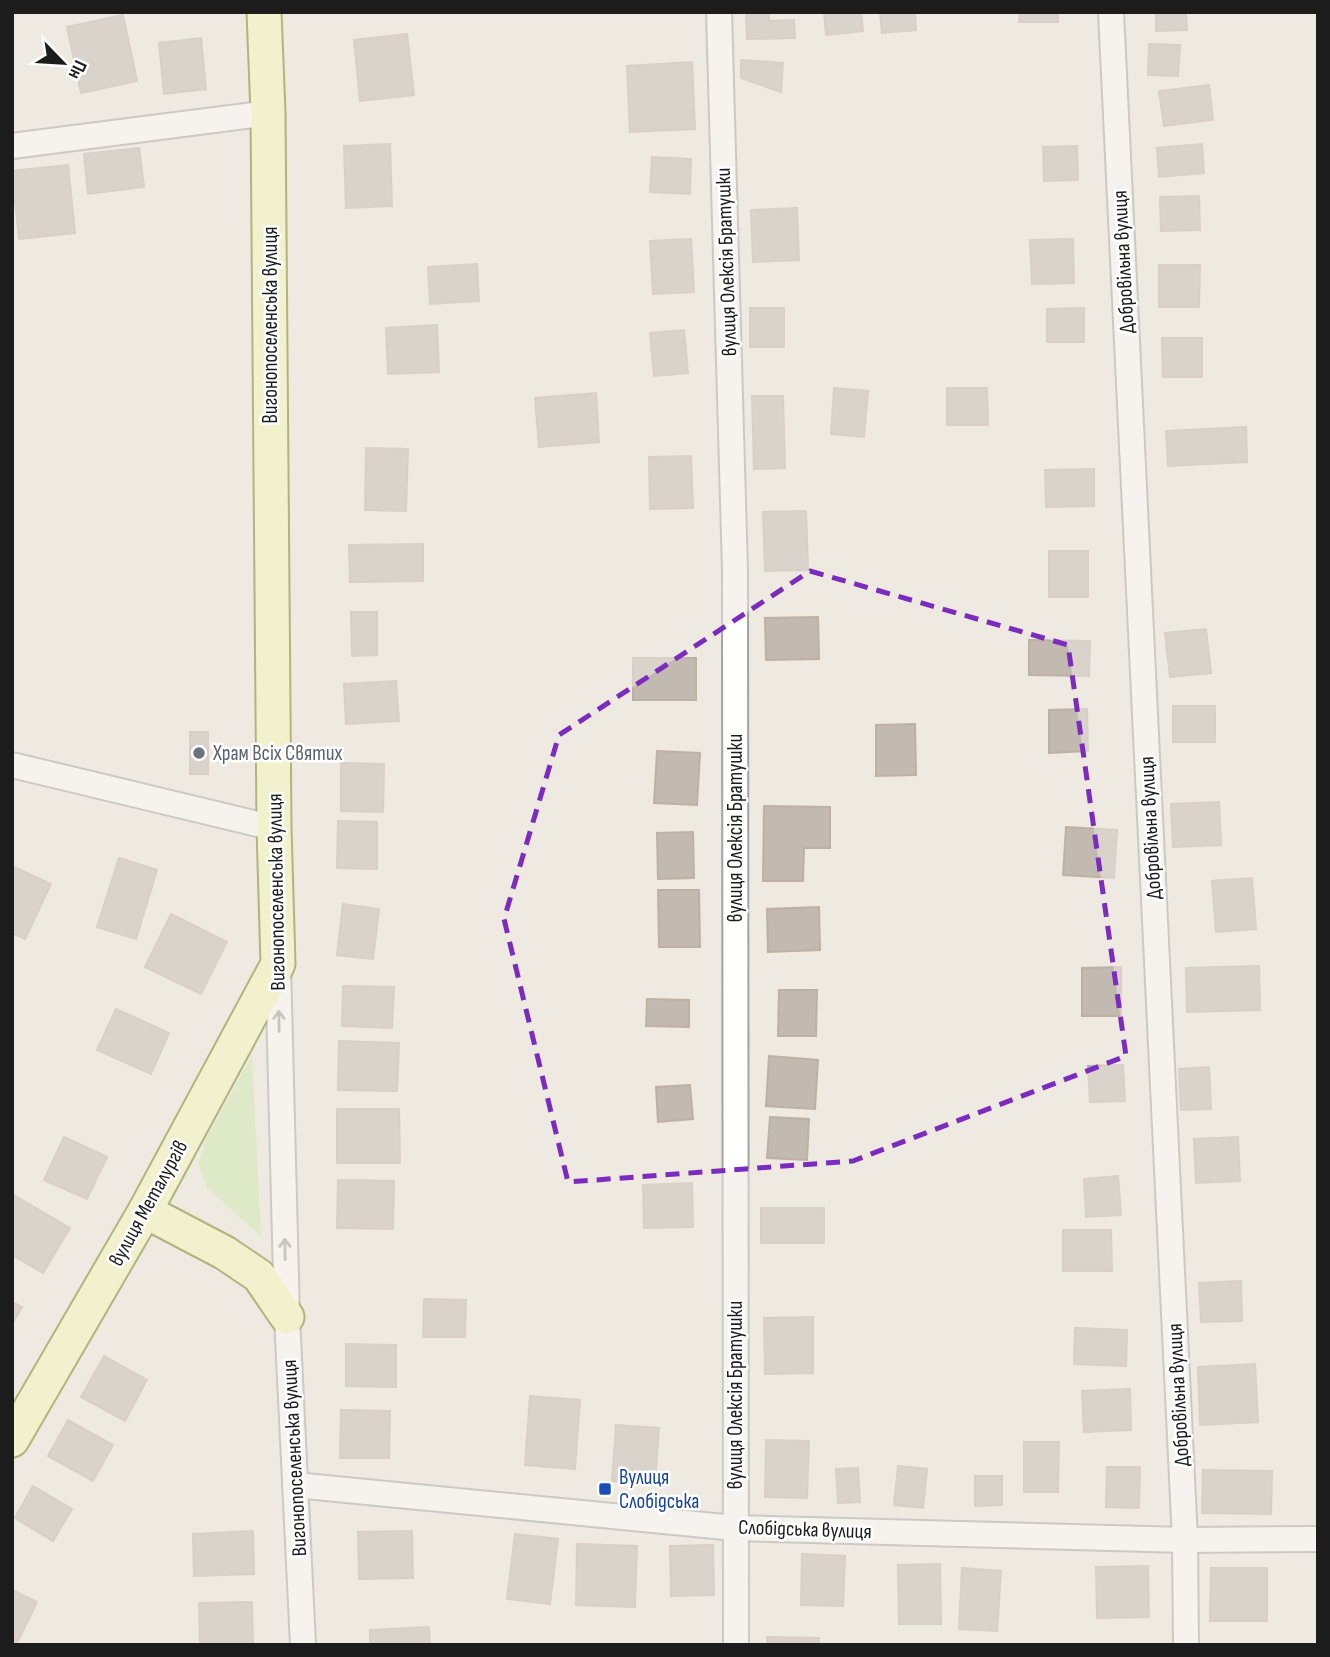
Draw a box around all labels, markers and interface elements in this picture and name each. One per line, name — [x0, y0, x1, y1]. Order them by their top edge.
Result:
north arrow — [28, 28, 98, 98]
text: Пн — [63, 56, 91, 83]
street label: вулиця Олексія Братушки — [711, 167, 742, 357]
street label: Добровільна вулиця — [1107, 190, 1140, 334]
street label: Вигонопоселенська вулиця — [258, 226, 283, 424]
street label: вулиця Олексія Братушки — [723, 734, 748, 922]
place label: Храм Всіх Святих — [212, 741, 342, 766]
marker: Храм Всіх Святих — [191, 745, 207, 761]
street label: Добровільна вулиця — [1134, 756, 1167, 900]
street label: Вигонопоселенська вулиця — [262, 793, 291, 991]
one-way arrow — [273, 1010, 286, 1033]
street label: вулиця Металургів — [104, 1136, 193, 1271]
one-way arrow — [278, 1237, 292, 1260]
street label: вулиця Олексія Братушки — [723, 1301, 748, 1489]
street label: Добровільна вулиця — [1162, 1323, 1195, 1467]
street label: Вигонопоселенська вулиця — [277, 1359, 312, 1557]
place label: Вулиця Слобідська — [619, 1465, 699, 1514]
marker: Вулиця Слобідська — [597, 1481, 613, 1497]
street label: Слобідська вулиця — [738, 1515, 872, 1544]

